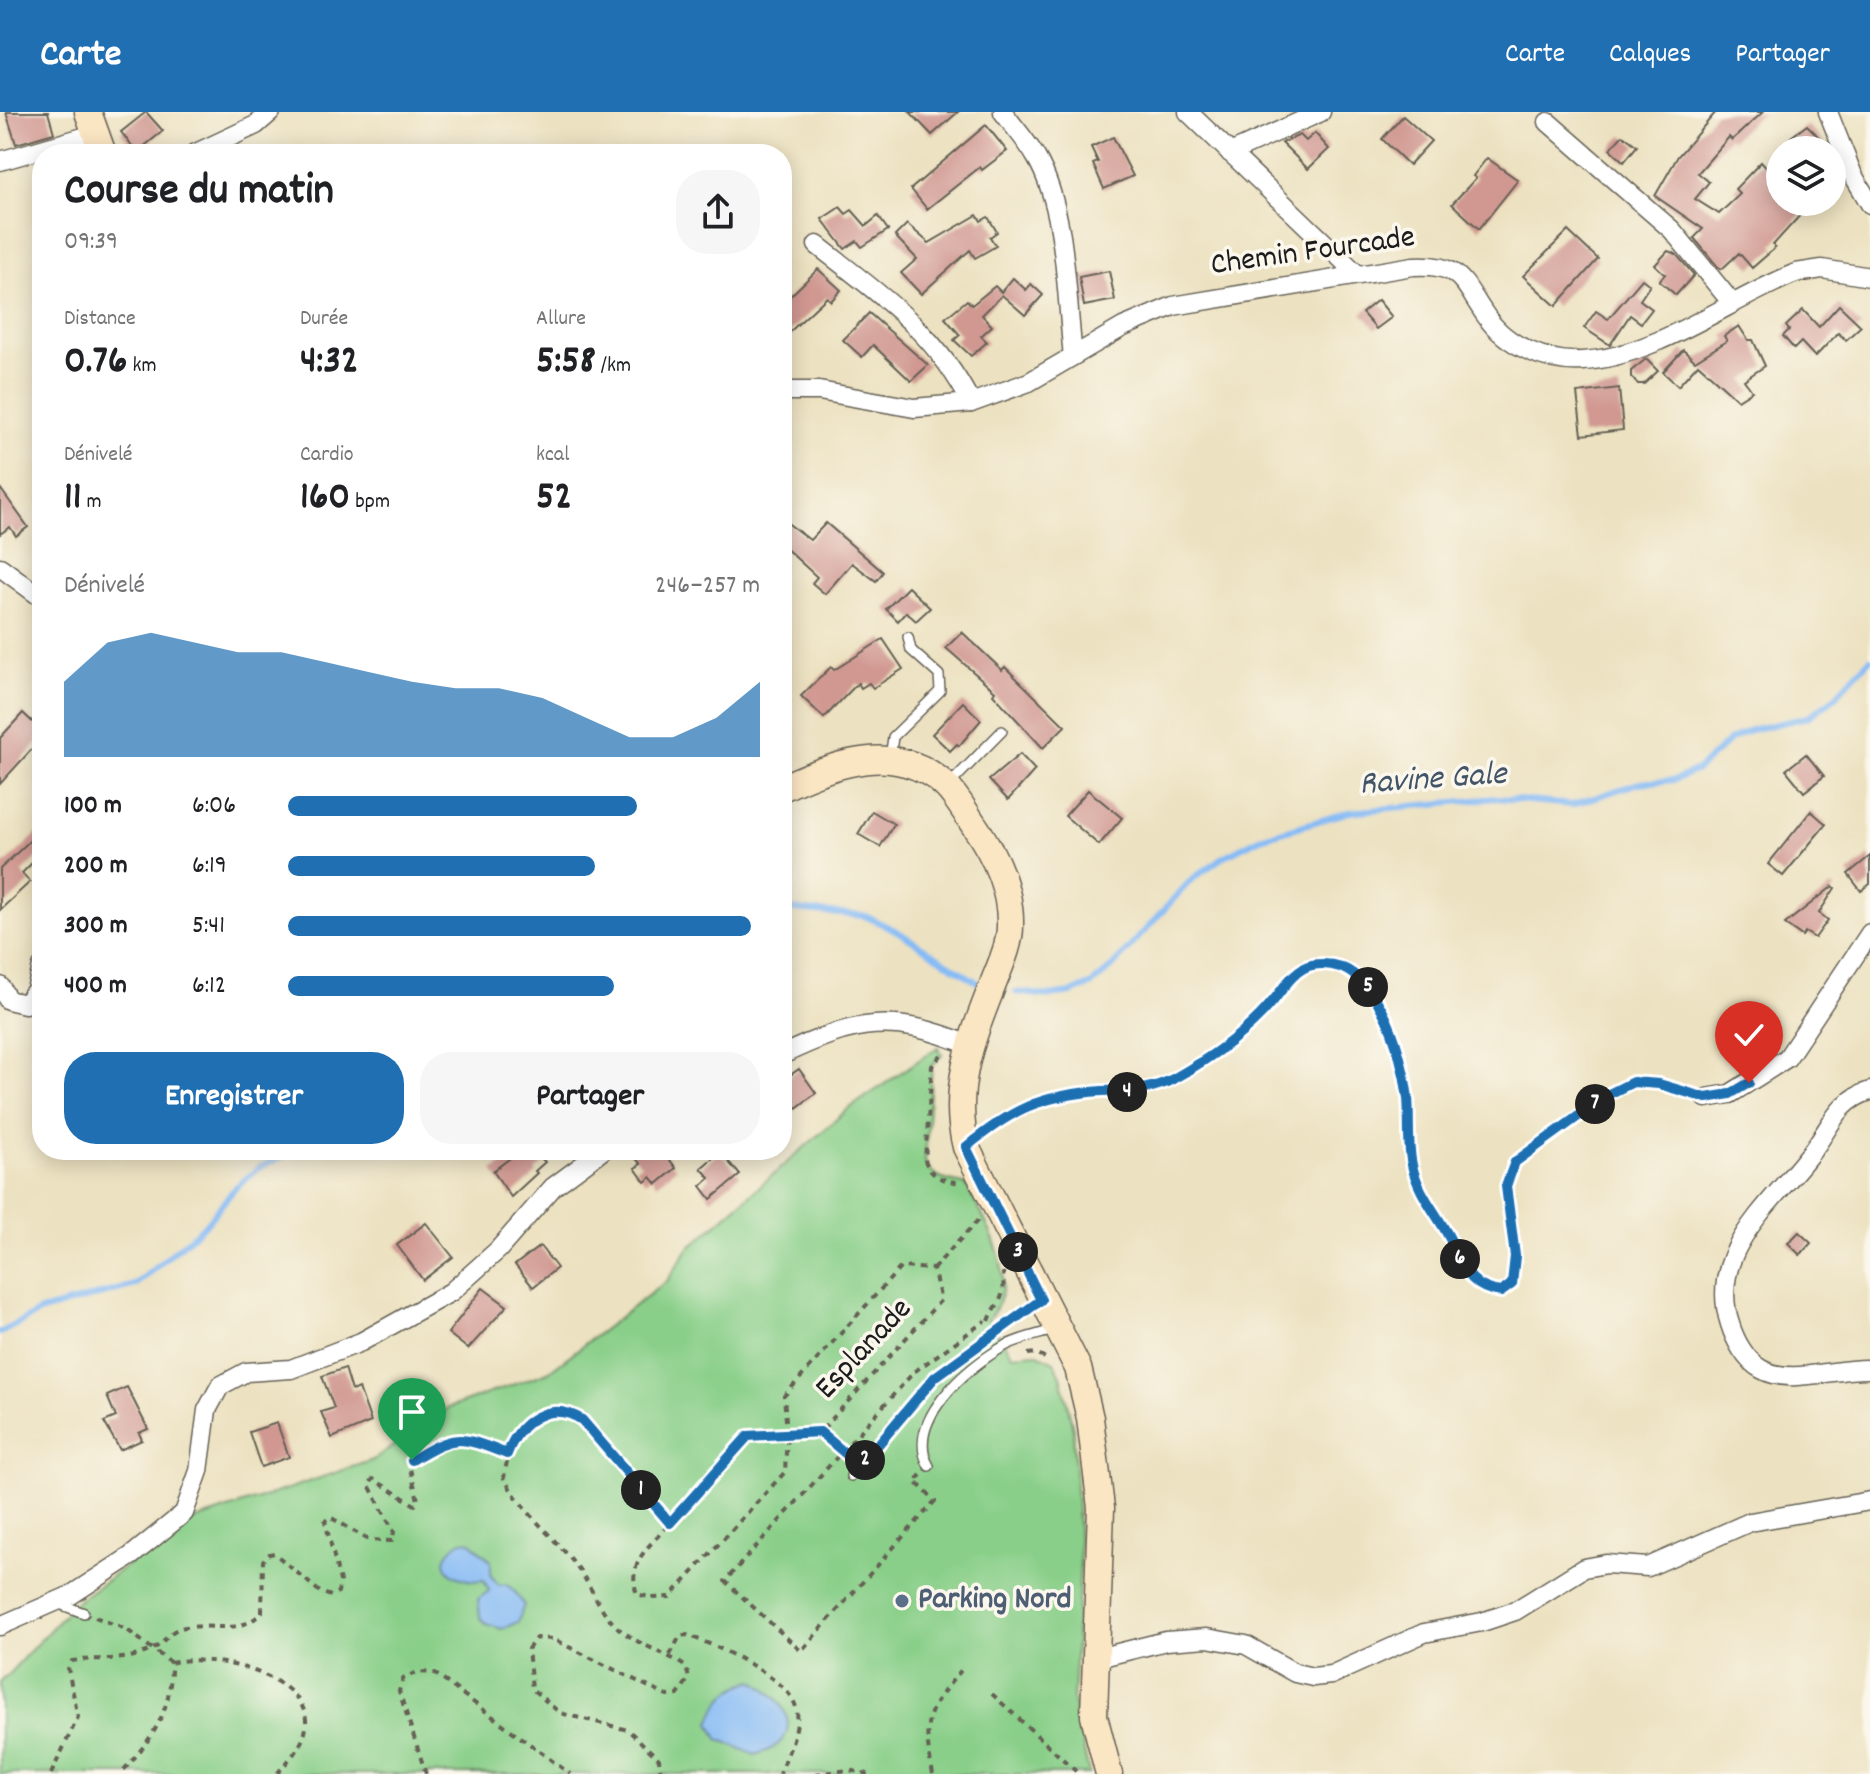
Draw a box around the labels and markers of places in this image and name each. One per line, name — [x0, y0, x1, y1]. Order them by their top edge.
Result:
pin: 5 — [1348, 967, 1388, 1007]
pin — [1715, 1001, 1783, 1083]
pin: 4 — [1107, 1072, 1147, 1112]
pin: 7 — [1575, 1084, 1615, 1124]
pin: 3 — [998, 1232, 1038, 1272]
pin: 6 — [1440, 1239, 1480, 1279]
pin — [378, 1378, 446, 1460]
pin: 2 — [845, 1440, 885, 1480]
pin: 1 — [621, 1470, 661, 1510]
place label: Parking Nord — [918, 1578, 1071, 1624]
marker: Parking Nord — [893, 1592, 911, 1610]

